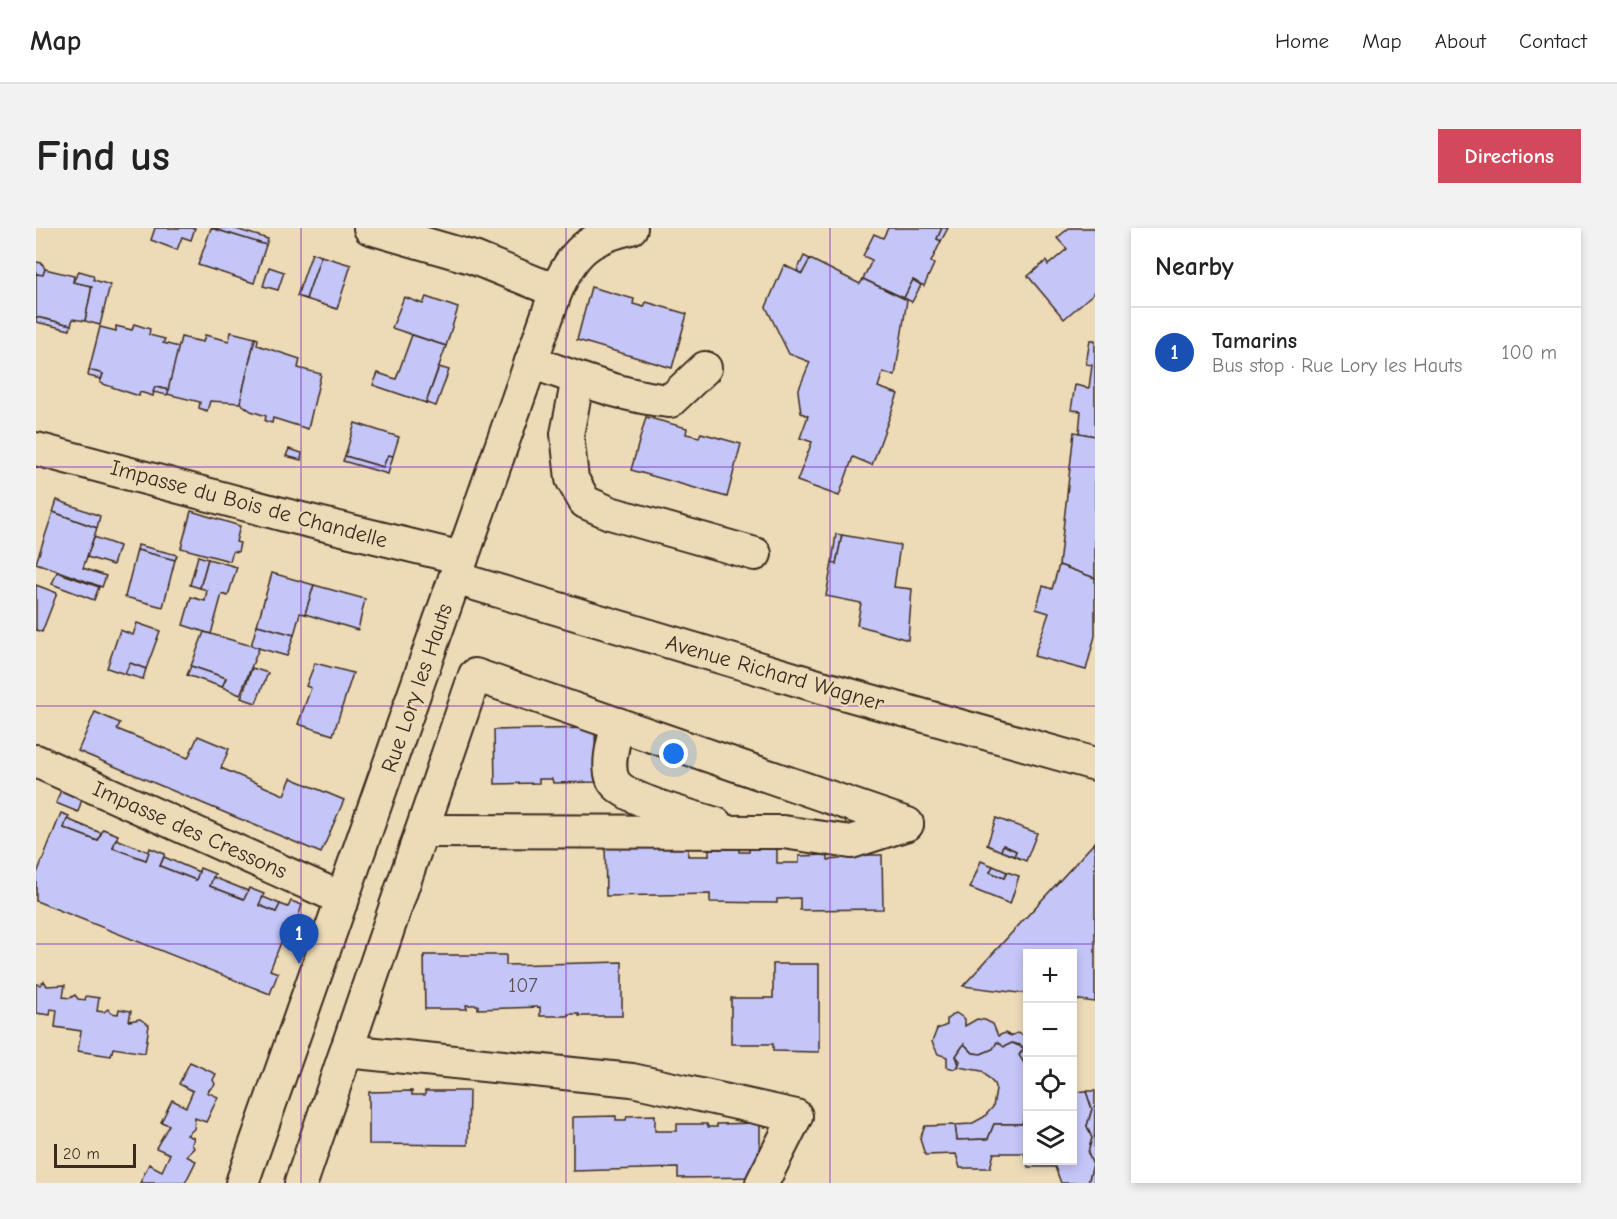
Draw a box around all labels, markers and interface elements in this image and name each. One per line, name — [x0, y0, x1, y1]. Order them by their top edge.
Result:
text: Map — [30, 25, 81, 57]
text: Home — [1275, 29, 1329, 53]
text: Map — [1362, 29, 1402, 53]
text: About — [1435, 29, 1486, 53]
text: Contact — [1519, 29, 1587, 53]
button: Directions — [1438, 129, 1581, 183]
text: Find us — [36, 132, 170, 181]
text: Nearby — [1155, 252, 1234, 282]
text: Tamarins — [1212, 328, 1297, 354]
text: 1 — [1171, 341, 1178, 364]
text: 100 m — [1502, 341, 1557, 364]
text: Bus stop · Rue Lory les Hauts — [1212, 354, 1462, 377]
street label: Impasse du Bois de Chandelle — [108, 454, 390, 554]
street label: Rue Lory les Hauts — [376, 600, 458, 776]
street label: Avenue Richard Wagner — [663, 629, 887, 717]
your location — [659, 739, 688, 768]
street label: Impasse des Cressons — [89, 775, 291, 885]
pin: 1 — [280, 914, 318, 964]
map controls — [1023, 949, 1077, 1165]
button: + — [1023, 949, 1077, 1003]
house number: 107 — [508, 974, 538, 997]
button: − — [1023, 1003, 1077, 1057]
button: locate — [1023, 1057, 1077, 1111]
button: layers — [1023, 1111, 1077, 1165]
scale bar — [54, 1141, 136, 1168]
text: 20 m — [63, 1145, 100, 1163]

